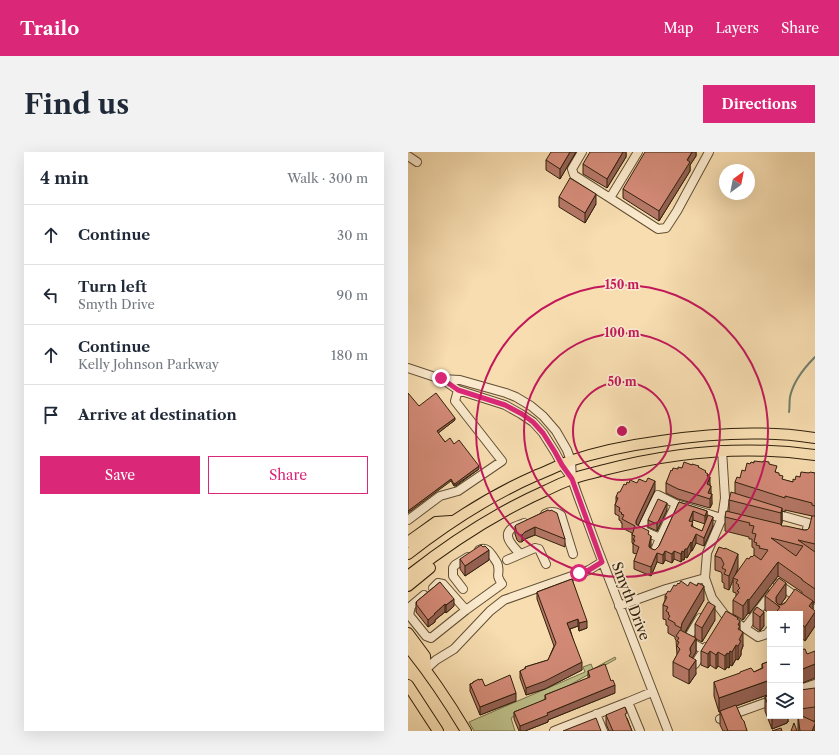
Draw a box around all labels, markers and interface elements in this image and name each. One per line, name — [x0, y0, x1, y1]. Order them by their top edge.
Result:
text: Trailo — [20, 17, 79, 40]
text: Map — [663, 19, 693, 37]
text: Layers — [715, 19, 759, 37]
text: Share — [781, 19, 819, 37]
button: Directions — [703, 85, 815, 123]
text: Find us — [24, 87, 129, 121]
north arrow — [719, 164, 755, 200]
text: 4 min — [40, 168, 89, 188]
text: Walk · 300 m — [287, 170, 368, 186]
icon: ahead — [40, 224, 62, 246]
text: Continue — [78, 225, 150, 244]
text: 30 m — [337, 227, 368, 243]
text: Turn left — [78, 277, 147, 296]
text: 150 m — [605, 277, 639, 292]
icon: left — [40, 284, 62, 306]
text: 90 m — [337, 287, 368, 303]
text: Smyth Drive — [78, 296, 155, 312]
text: 100 m — [604, 325, 640, 340]
text: Continue — [78, 337, 150, 356]
icon: ahead — [40, 344, 62, 366]
text: 180 m — [331, 347, 368, 363]
text: Kelly Johnson Parkway — [78, 356, 219, 372]
route end — [432, 369, 450, 387]
text: 50 m — [607, 374, 637, 389]
icon: arrive — [40, 404, 62, 426]
text: Arrive at destination — [78, 405, 237, 424]
centre of rings — [615, 424, 629, 438]
button: Save — [40, 456, 200, 494]
button: Share — [208, 456, 368, 494]
street label: Smyth Drive — [608, 559, 654, 643]
route start — [570, 564, 588, 582]
map controls — [767, 611, 803, 719]
button: + — [767, 611, 803, 647]
button: − — [767, 647, 803, 683]
button: layers — [767, 683, 803, 719]

